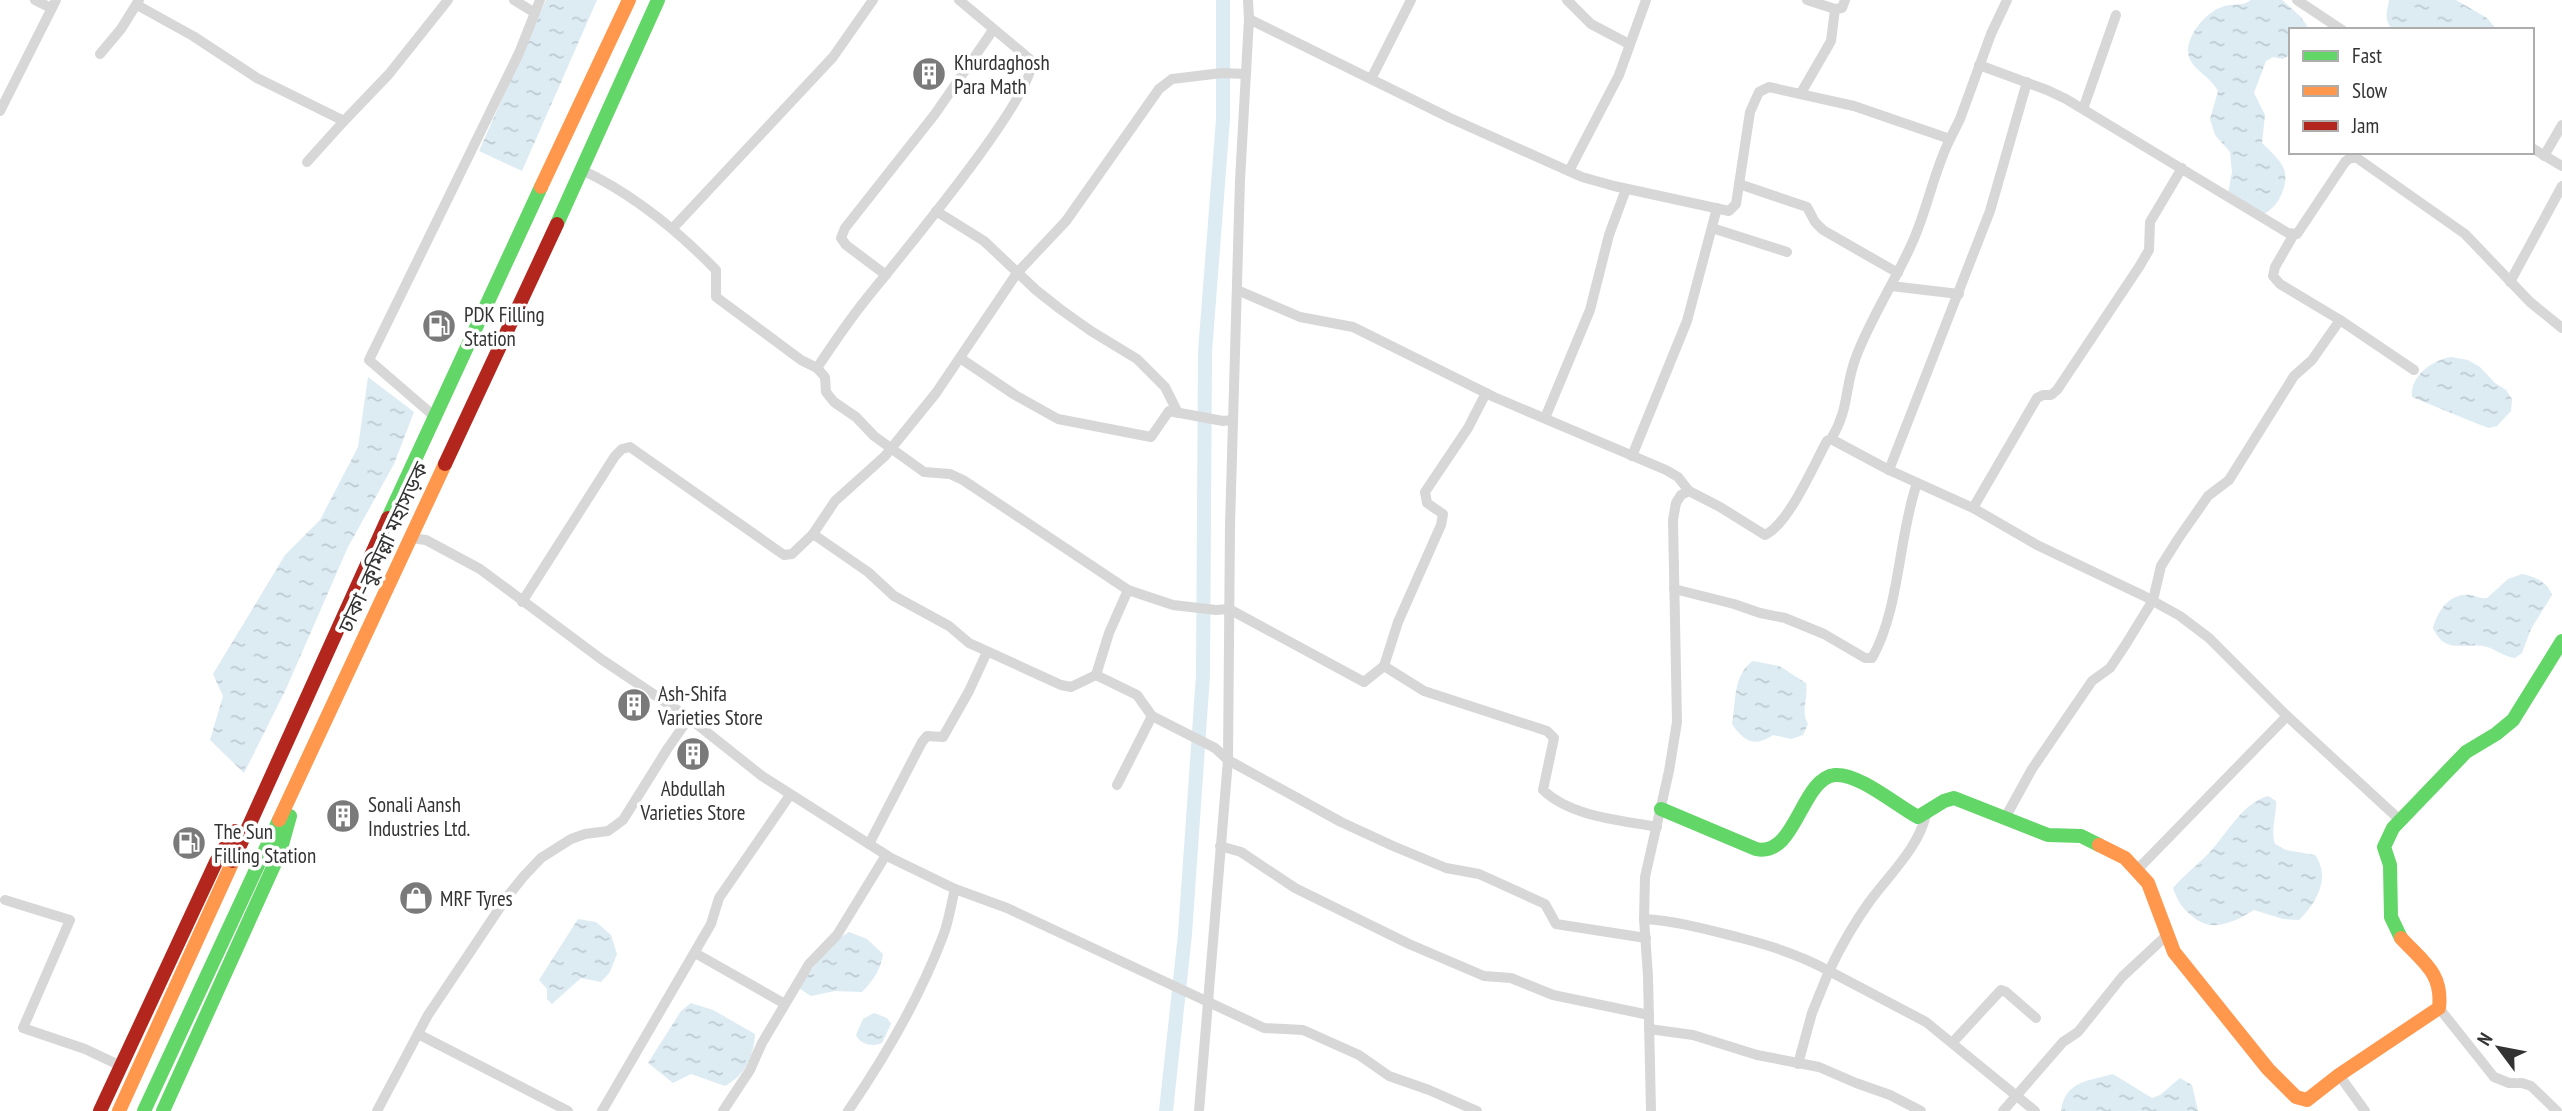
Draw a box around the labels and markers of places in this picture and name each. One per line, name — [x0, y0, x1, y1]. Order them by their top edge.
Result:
place label: Khurdaghosh Para Math — [954, 49, 1050, 100]
building icon: Khurdaghosh Para Math — [910, 55, 948, 93]
place label: PDK Filling Station — [464, 301, 545, 352]
fuel station icon: PDK Filling Station — [420, 307, 458, 345]
place label: Ash-Shifa Varieties Store — [657, 680, 763, 731]
building icon: Ash-Shifa Varieties Store — [615, 686, 653, 724]
building icon: Abdullah Varieties Store — [674, 735, 712, 773]
place label: Abdullah Varieties Store — [640, 775, 745, 826]
place label: Sonali Aansh Industries Ltd. — [368, 791, 470, 842]
building icon: Sonali Aansh Industries Ltd. — [324, 797, 362, 835]
place label: The Sun Filling Station — [214, 818, 316, 869]
fuel station icon: The Sun Filling Station — [170, 824, 208, 862]
shop icon: MRF Tyres — [397, 879, 435, 917]
place label: MRF Tyres — [440, 885, 513, 912]

